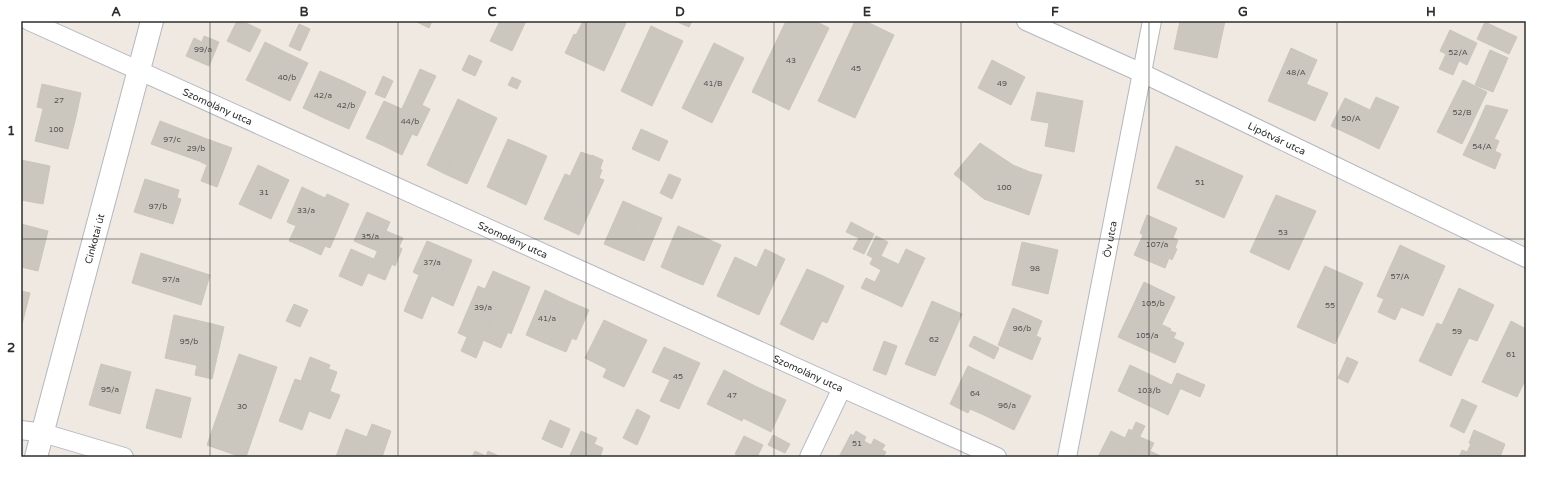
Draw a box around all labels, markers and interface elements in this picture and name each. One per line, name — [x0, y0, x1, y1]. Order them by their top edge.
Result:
text: A — [111, 4, 121, 20]
text: B — [299, 4, 309, 20]
text: C — [487, 4, 497, 20]
text: D — [675, 4, 685, 20]
text: E — [863, 4, 871, 20]
text: F — [1051, 4, 1059, 20]
text: G — [1238, 4, 1248, 20]
text: H — [1426, 4, 1436, 20]
house number: 99/a — [194, 45, 212, 54]
house number: 52/A — [1448, 48, 1468, 57]
house number: 43 — [786, 56, 796, 65]
house number: 45 — [851, 64, 861, 73]
house number: 48/A — [1286, 68, 1306, 77]
house number: 40/b — [278, 73, 296, 82]
house number: 41/B — [703, 79, 723, 88]
house number: 49 — [997, 79, 1007, 88]
street label: Szomolány utca — [180, 86, 254, 128]
house number: 42/a — [314, 91, 332, 100]
house number: 27 — [54, 96, 64, 105]
house number: 42/b — [337, 101, 355, 110]
house number: 52/B — [1452, 108, 1472, 117]
house number: 50/A — [1341, 114, 1361, 123]
house number: 44/b — [401, 117, 419, 126]
street label: Lipótvár utca — [1246, 120, 1307, 158]
text: 1 — [7, 123, 15, 139]
house number: 100 — [48, 125, 64, 134]
house number: 97/c — [163, 135, 181, 144]
house number: 54/A — [1472, 142, 1492, 151]
house number: 29/b — [187, 144, 205, 153]
house number: 51 — [1195, 178, 1205, 187]
house number: 100 — [996, 183, 1012, 192]
house number: 31 — [259, 188, 269, 197]
house number: 97/b — [149, 202, 167, 211]
house number: 33/a — [297, 206, 315, 215]
street label: Cinkotai út — [83, 212, 108, 265]
street label: Szomolány utca — [476, 219, 549, 261]
street label: Öv utca — [1101, 220, 1120, 259]
house number: 53 — [1278, 228, 1288, 237]
house number: 35/a — [361, 232, 379, 241]
house number: 107/a — [1146, 240, 1168, 249]
house number: 37/a — [423, 258, 441, 267]
house number: 98 — [1030, 264, 1040, 273]
house number: 57/A — [1390, 272, 1410, 281]
house number: 97/a — [162, 275, 180, 284]
house number: 105/b — [1141, 299, 1165, 308]
house number: 55 — [1325, 301, 1335, 310]
house number: 39/a — [474, 303, 492, 312]
house number: 41/a — [538, 314, 556, 323]
house number: 96/b — [1013, 324, 1031, 333]
house number: 59 — [1452, 327, 1462, 336]
house number: 105/a — [1136, 331, 1158, 340]
house number: 62 — [929, 335, 939, 344]
house number: 95/b — [180, 337, 198, 346]
text: 2 — [7, 340, 15, 356]
house number: 61 — [1506, 350, 1516, 359]
street label: Szomolány utca — [771, 353, 845, 395]
house number: 45 — [673, 372, 683, 381]
house number: 95/a — [101, 385, 119, 394]
house number: 103/b — [1137, 386, 1161, 395]
house number: 64 — [970, 389, 980, 398]
house number: 47 — [727, 391, 737, 400]
house number: 96/a — [998, 401, 1016, 410]
house number: 30 — [237, 402, 247, 411]
house number: 51 — [852, 439, 862, 448]

